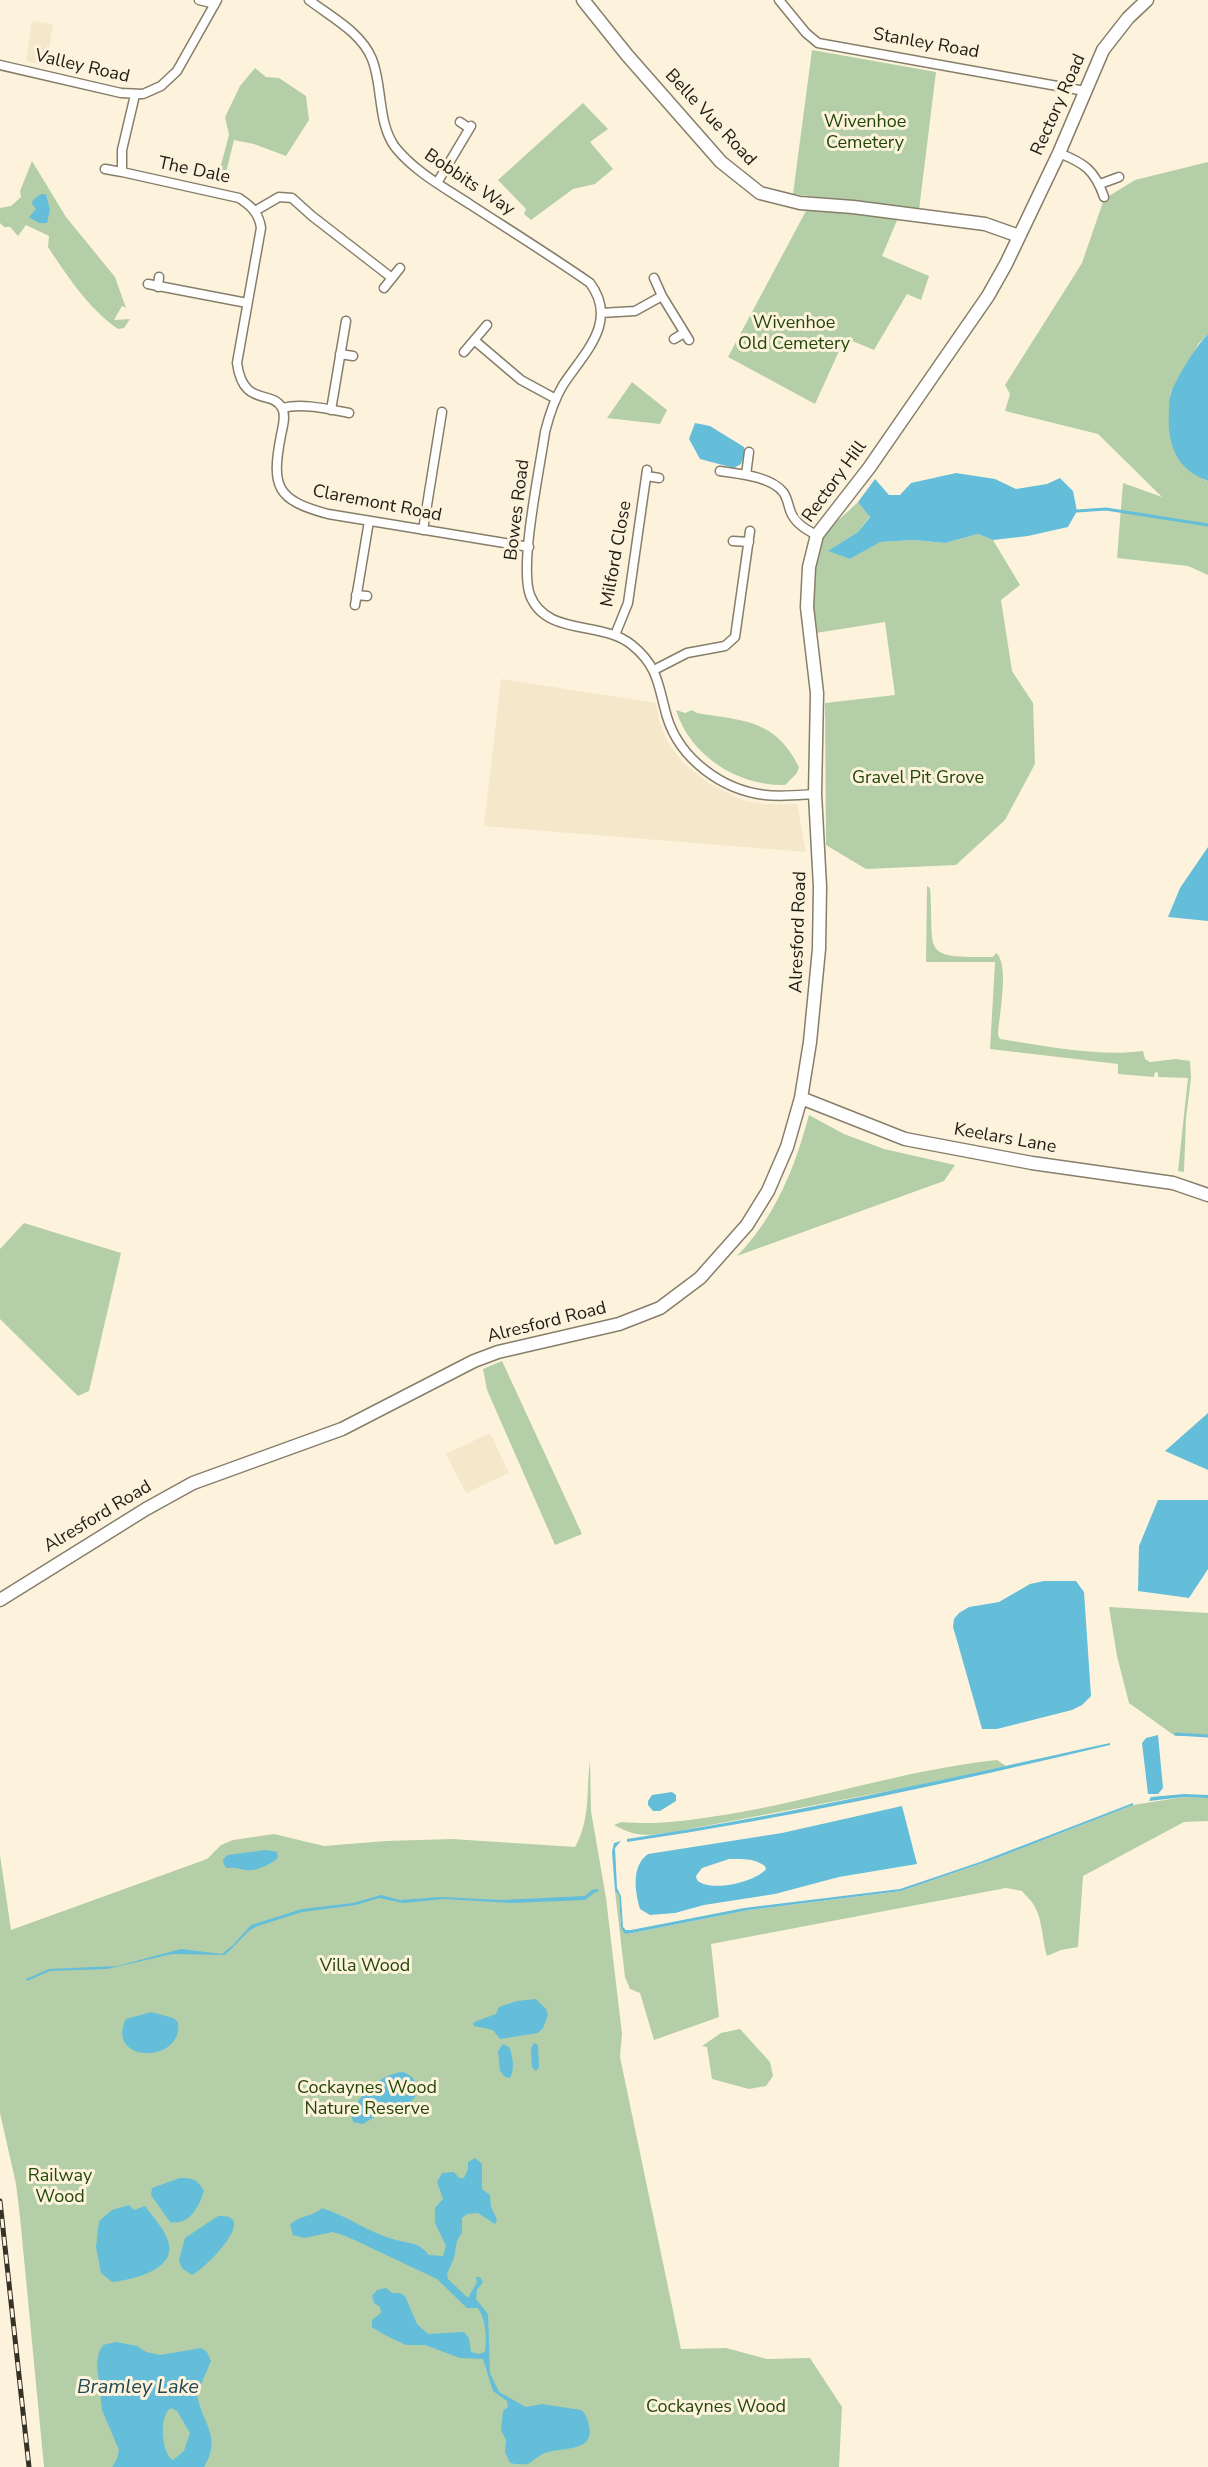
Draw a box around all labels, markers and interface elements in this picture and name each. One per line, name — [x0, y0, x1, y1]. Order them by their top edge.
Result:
street label: Stanley Road — [871, 24, 981, 64]
street label: Valley Road — [32, 46, 132, 88]
street label: Rectory Road — [1027, 51, 1091, 159]
street label: Belle Vue Road — [660, 65, 760, 171]
park label: Wivenhoe Cemetery — [824, 112, 906, 154]
street label: Bobbits Way — [420, 145, 518, 221]
street label: The Dale — [156, 153, 232, 189]
park label: Wivenhoe Old Cemetery — [738, 313, 850, 356]
street label: Rectory Hill — [798, 437, 872, 527]
street label: Bowes Road — [501, 458, 535, 562]
street label: Claremont Road — [310, 481, 444, 527]
street label: Milford Close — [597, 499, 637, 609]
park label: Gravel Pit Grove — [852, 768, 984, 790]
street label: Alresford Road — [786, 871, 812, 993]
street label: Keelars Lane — [952, 1119, 1058, 1159]
street label: Alresford Road — [485, 1298, 609, 1348]
street label: Alresford Road — [40, 1476, 156, 1558]
park label: Villa Wood — [320, 1956, 410, 1978]
park label: Cockaynes Wood Nature Reserve — [297, 2078, 437, 2120]
park label: Railway Wood — [28, 2166, 92, 2208]
water label: Bramley Lake — [77, 2376, 199, 2400]
park label: Cockaynes Wood — [646, 2397, 786, 2419]

